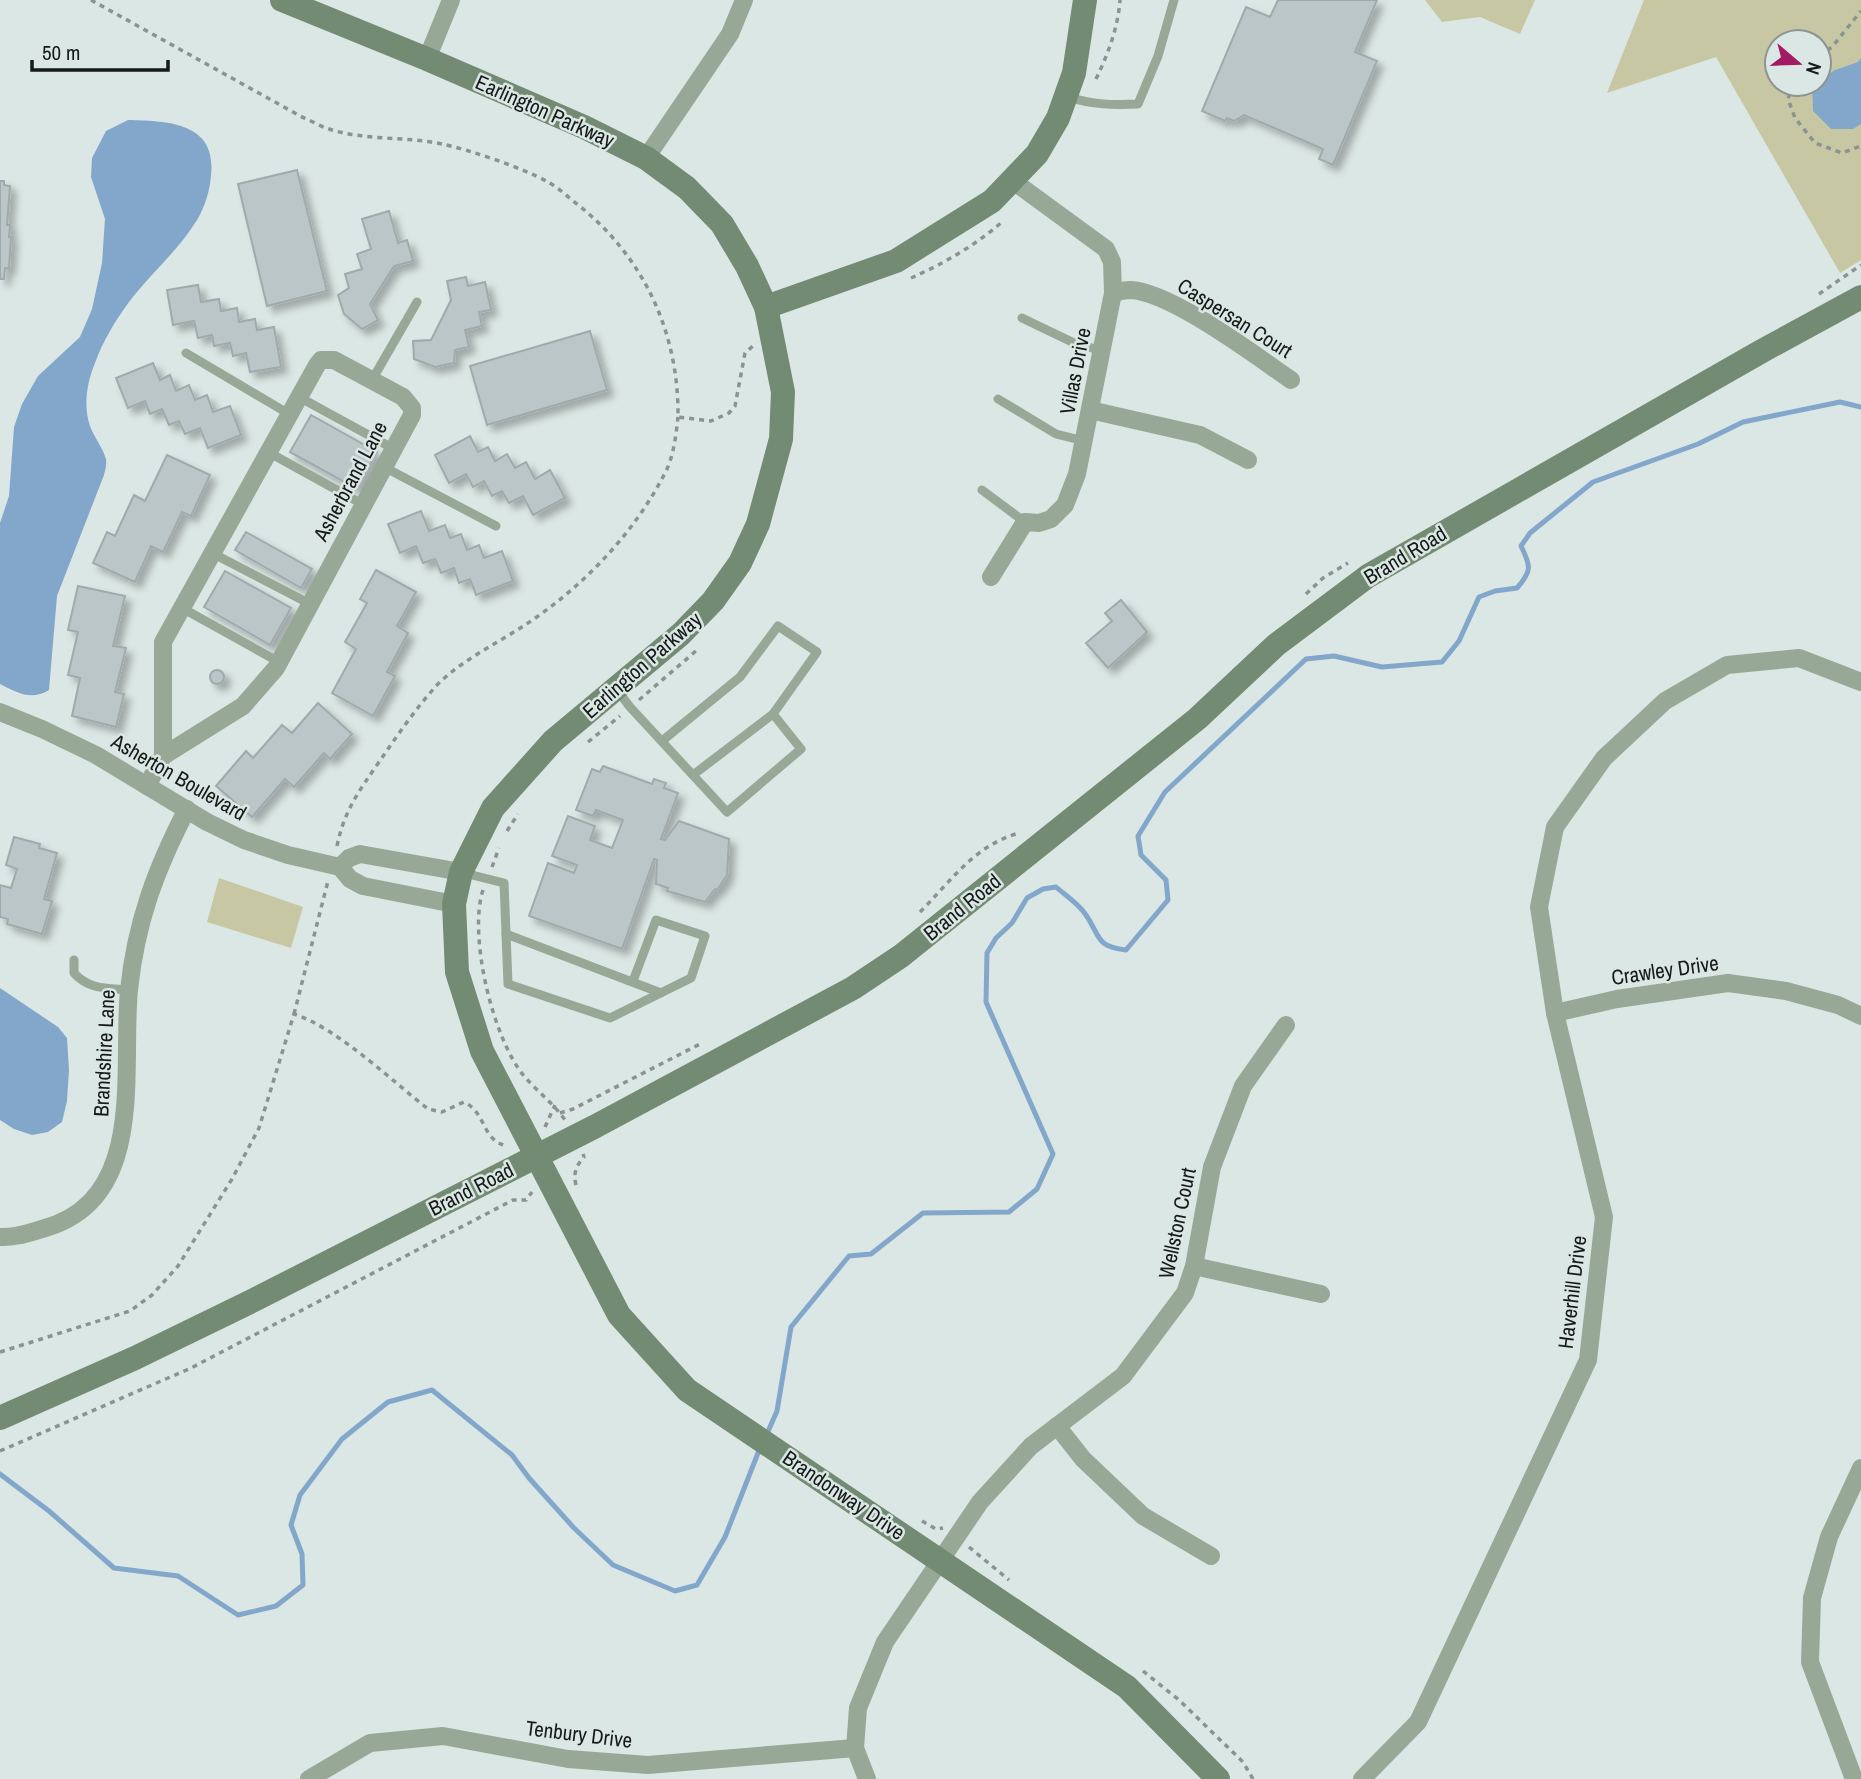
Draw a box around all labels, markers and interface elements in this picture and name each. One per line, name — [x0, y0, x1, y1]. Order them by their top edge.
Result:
scale bar — [32, 28, 168, 72]
north arrow — [1763, 28, 1833, 98]
text: 50 m — [42, 38, 80, 67]
text: N — [1800, 59, 1828, 78]
street label: Earlington Parkway — [471, 67, 619, 155]
street label: Caspersan Court — [1172, 271, 1298, 365]
street label: Villas Drive — [1052, 325, 1098, 417]
street label: Asherbrand Lane — [306, 416, 394, 547]
street label: Brand Road — [1358, 519, 1452, 591]
street label: Earlington Parkway — [576, 605, 708, 725]
street label: Asherton Boulevard — [105, 726, 252, 827]
street label: Brand Road — [917, 867, 1007, 947]
street label: Crawley Drive — [1609, 948, 1721, 992]
street label: Brandshire Lane — [86, 989, 122, 1117]
street label: Brand Road — [423, 1155, 519, 1223]
street label: Wellston Court — [1151, 1165, 1203, 1281]
street label: Haverhill Drive — [1551, 1234, 1593, 1350]
street label: Brandonway Drive — [777, 1443, 911, 1547]
street label: Tenbury Drive — [524, 1713, 634, 1755]

